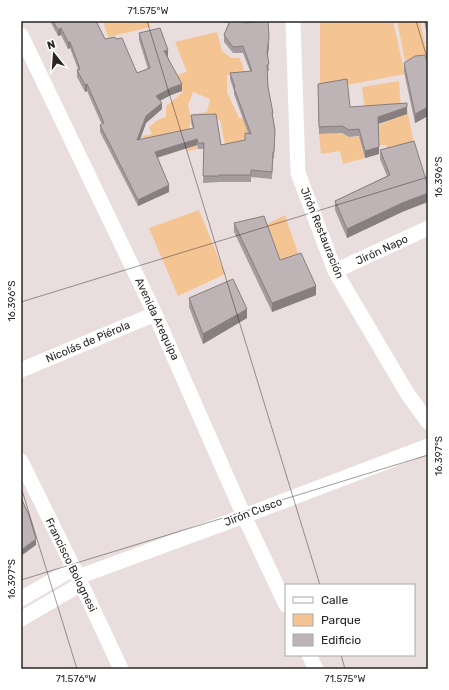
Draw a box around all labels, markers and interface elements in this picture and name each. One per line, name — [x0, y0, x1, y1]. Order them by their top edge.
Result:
text: 71.575°W — [128, 5, 168, 17]
north arrow — [34, 34, 74, 74]
text: N — [46, 38, 57, 52]
text: 16.396°S — [433, 157, 445, 197]
street label: Jirón Restauración — [298, 186, 346, 280]
street label: Jirón Napo — [354, 232, 410, 268]
street label: Avenida Arequipa — [132, 276, 182, 362]
text: 16.396°S — [6, 281, 18, 321]
street label: Nicolás de Piérola — [44, 318, 132, 366]
text: 16.397°S — [433, 436, 445, 476]
street label: Jirón Cusco — [222, 495, 284, 529]
street label: Francisco Bolognesi — [43, 516, 99, 614]
text: 16.397°S — [6, 559, 18, 599]
legend — [285, 584, 415, 656]
text: Calle — [321, 593, 348, 607]
text: Parque — [321, 613, 361, 627]
text: Edificio — [321, 633, 361, 647]
text: 71.576°W — [56, 673, 96, 685]
text: 71.575°W — [325, 673, 365, 685]

